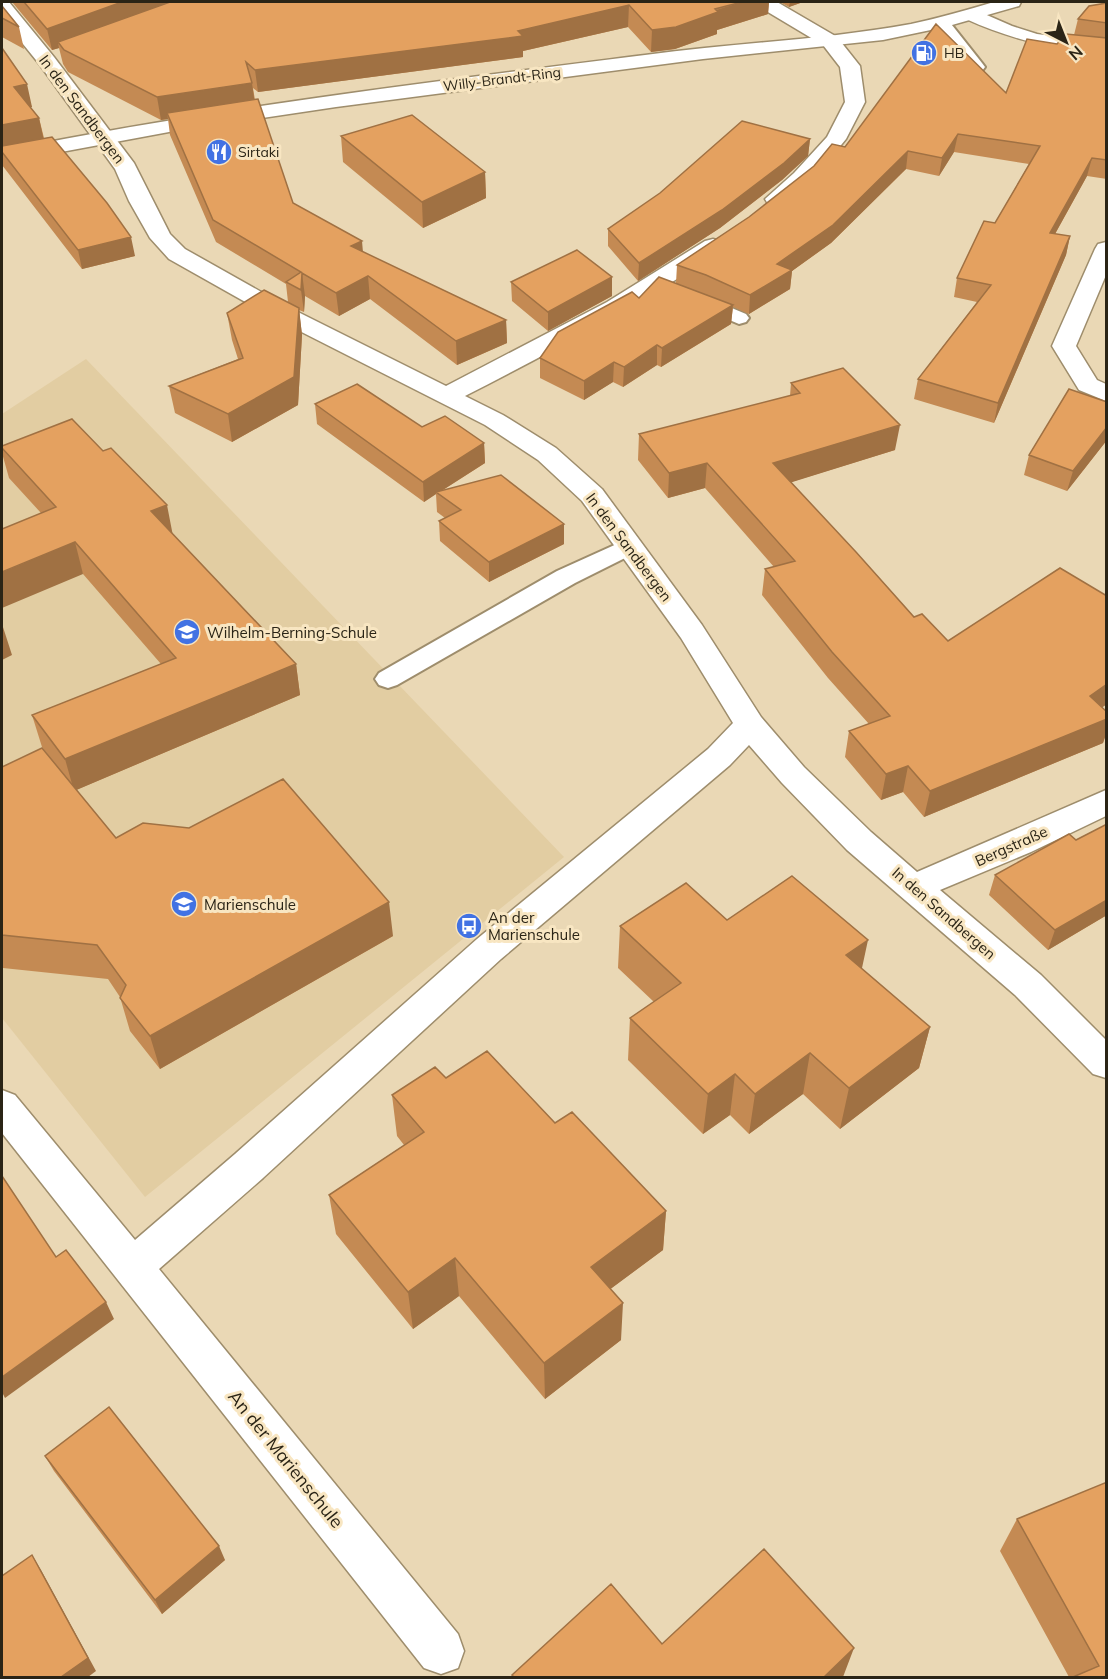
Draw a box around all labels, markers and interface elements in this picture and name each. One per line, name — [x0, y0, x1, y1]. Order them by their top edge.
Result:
north arrow — [1036, 12, 1096, 72]
fuel station icon: HB — [909, 38, 939, 68]
text: N — [1065, 42, 1087, 65]
place label: HB — [944, 44, 964, 62]
street label: In den Sandbergen — [35, 51, 129, 167]
street label: Willy-Brandt-Ring — [442, 63, 562, 95]
restaurant icon: Sirtaki — [204, 137, 234, 167]
place label: Sirtaki — [238, 143, 279, 161]
street label: In den Sandbergen — [582, 489, 676, 605]
school or university icon: Wilhelm-Berning-Schule — [172, 617, 202, 647]
place label: Wilhelm-Berning-Schule — [207, 623, 377, 642]
street label: Bergstraße — [972, 822, 1050, 870]
street label: In den Sandbergen — [888, 863, 1000, 963]
school or university icon: Marienschule — [169, 889, 199, 919]
place label: Marienschule — [204, 895, 296, 914]
place label: An der Marienschule — [488, 908, 580, 944]
bus stop icon: An der Marienschule — [454, 911, 484, 941]
street label: An der Marienschule — [223, 1385, 349, 1533]

